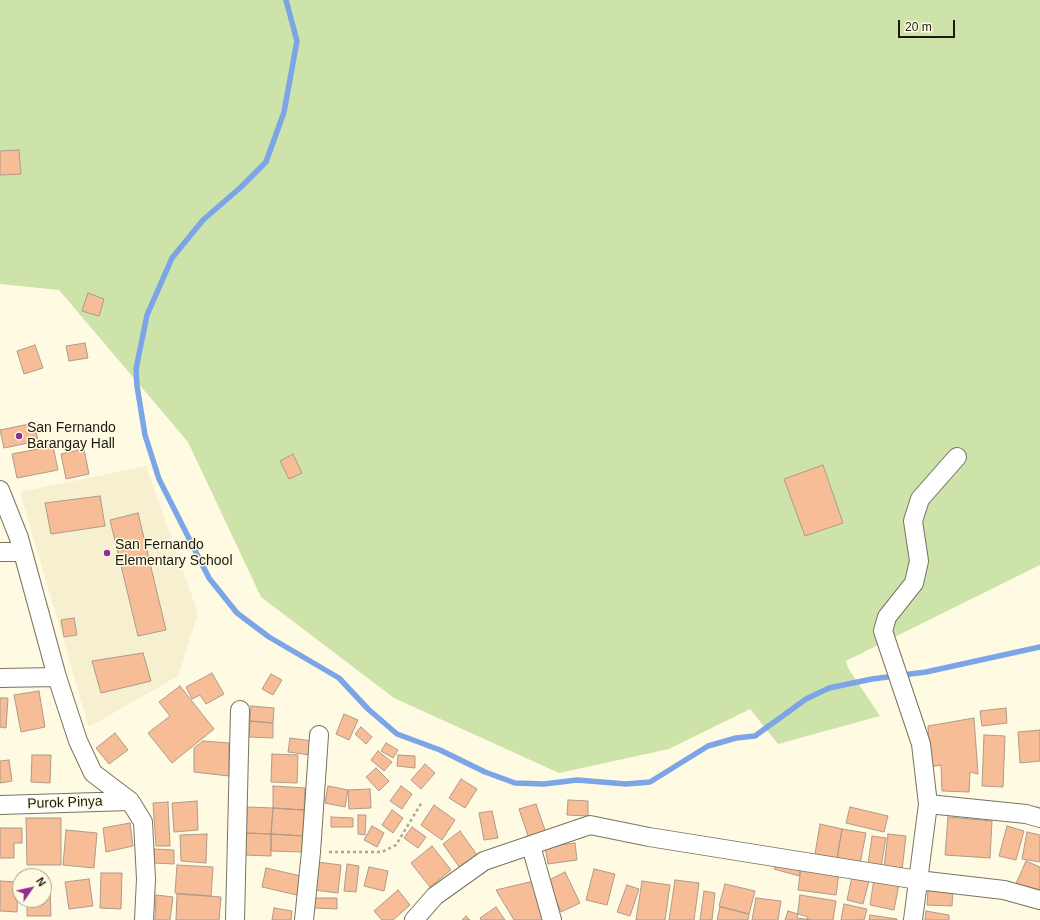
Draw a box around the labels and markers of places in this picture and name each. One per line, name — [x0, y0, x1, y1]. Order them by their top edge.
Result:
place label: San Fernando Barangay Hall — [27, 420, 116, 452]
marker: San Fernando Barangay Hall — [14, 431, 24, 441]
place label: San Fernando Elementary School — [115, 537, 233, 570]
marker: San Fernando Elementary School — [102, 548, 112, 558]

